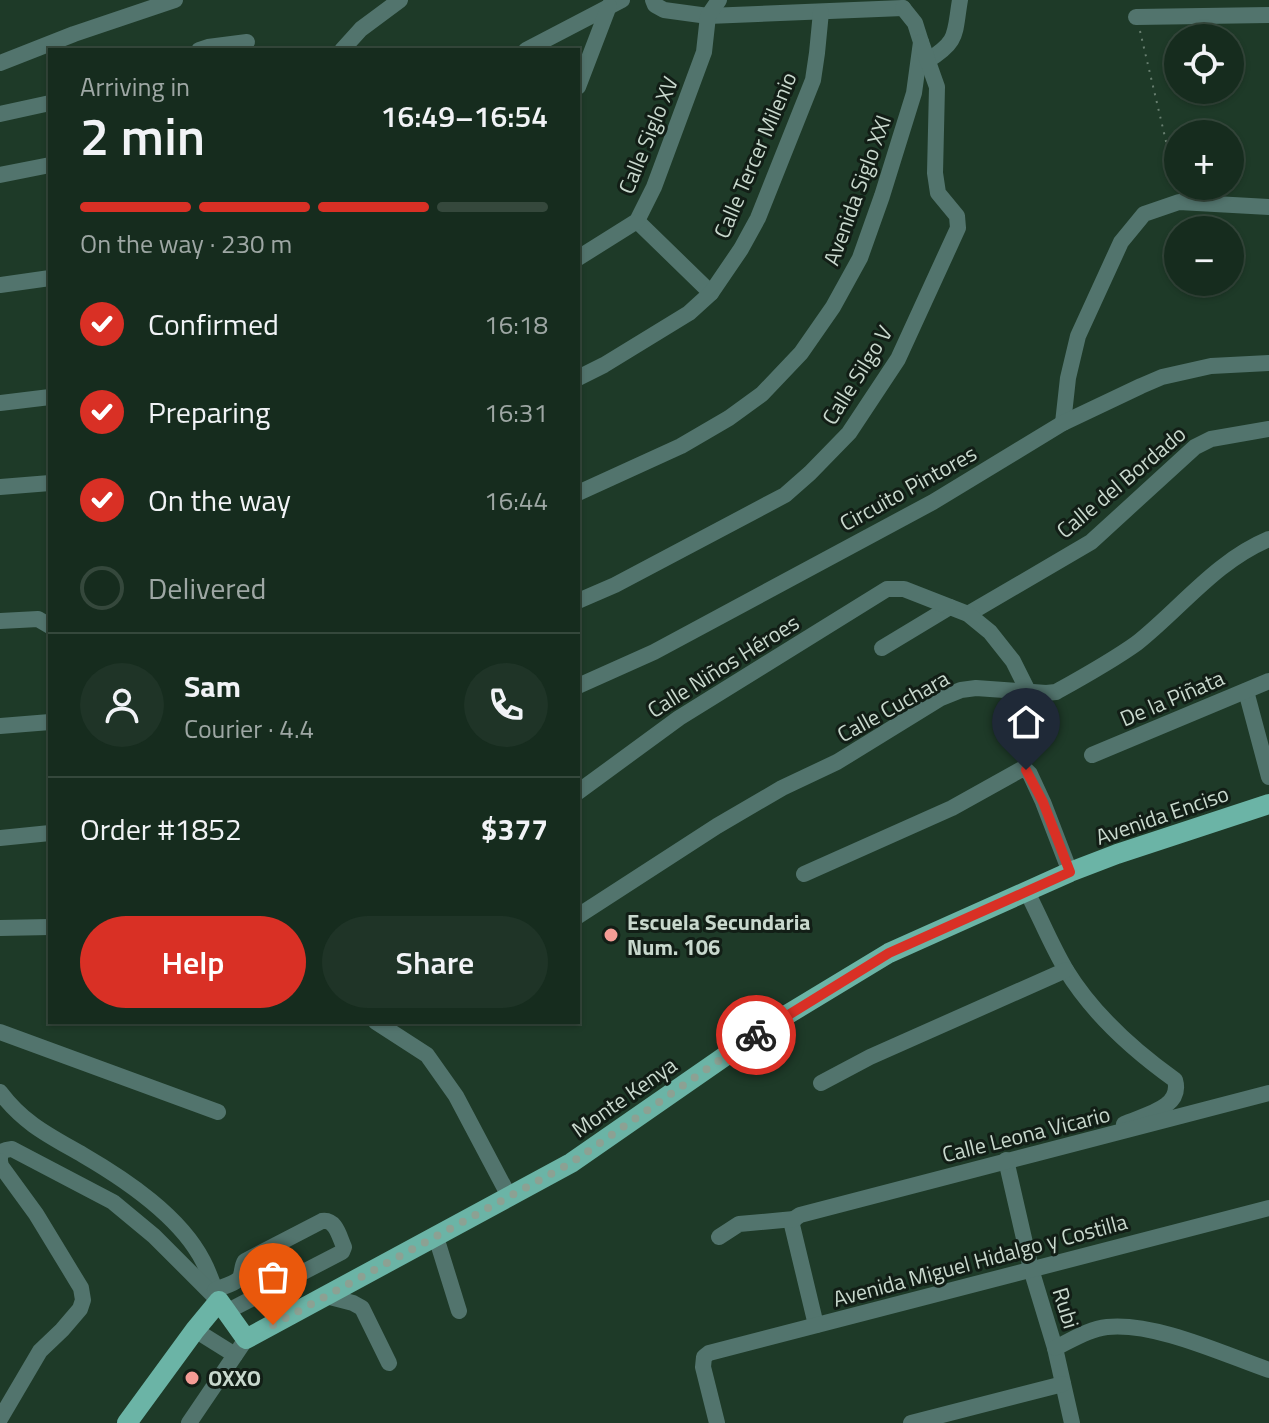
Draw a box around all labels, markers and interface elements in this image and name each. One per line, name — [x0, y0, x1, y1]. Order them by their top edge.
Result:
map controls — [1164, 24, 1244, 296]
button: locate — [1164, 24, 1244, 104]
street label: Calle Tercer Milenio — [705, 66, 805, 244]
text: Arriving in — [80, 67, 190, 106]
street label: Calle Siglo XV — [609, 71, 687, 199]
text: 16:49–16:54 — [381, 93, 548, 139]
text: 2 min — [80, 96, 205, 175]
street label: Avenida Siglo XXI — [814, 110, 900, 270]
button: + — [1164, 120, 1244, 200]
button: − — [1164, 216, 1244, 296]
text: On the way · 230 m — [80, 224, 292, 263]
text: Confirmed — [148, 301, 279, 347]
icon: check — [80, 302, 124, 346]
text: 16:18 — [484, 305, 548, 344]
street label: Calle Silgo V — [813, 319, 901, 431]
text: Preparing — [148, 389, 270, 435]
icon: check — [80, 390, 124, 434]
text: 16:31 — [484, 393, 548, 432]
street label: Calle del Bordado — [1049, 417, 1193, 547]
street label: Circuito Pintores — [833, 436, 983, 540]
text: On the way — [148, 477, 291, 523]
icon: check — [80, 478, 124, 522]
text: 16:44 — [484, 481, 548, 520]
text: Delivered — [148, 565, 266, 611]
street label: Calle Niños Héroes — [640, 606, 806, 726]
street label: Calle Cuchara — [831, 661, 955, 751]
street label: De la Piñata — [1114, 661, 1230, 735]
button: person — [80, 663, 164, 747]
text: Sam — [184, 663, 241, 709]
button: phone — [464, 663, 548, 747]
pin — [992, 688, 1060, 770]
icon: home — [1004, 700, 1048, 744]
text: Courier · 4.4 — [184, 709, 314, 748]
street label: Avenida Enciso — [1091, 776, 1233, 854]
text: Order #1852 — [80, 806, 242, 852]
text: $377 — [481, 806, 548, 852]
place label: Escuela Secundaria Num. 106 — [627, 905, 811, 964]
button: Help — [80, 916, 306, 1008]
button: Share — [322, 916, 548, 1008]
marker: Escuela Secundaria Num. 106 — [602, 926, 620, 944]
courier — [716, 995, 796, 1075]
icon: bike — [734, 1013, 778, 1057]
street label: Monte Kenya — [564, 1048, 684, 1146]
street label: Calle Leona Vicario — [938, 1097, 1114, 1171]
street label: Avenida Miguel Hidalgo y Costilla — [829, 1204, 1131, 1316]
pin — [239, 1243, 307, 1325]
icon: bag — [251, 1255, 295, 1299]
street label: Rubi — [1044, 1283, 1088, 1333]
place label: OXXO — [208, 1361, 261, 1395]
marker: OXXO — [183, 1369, 201, 1387]

